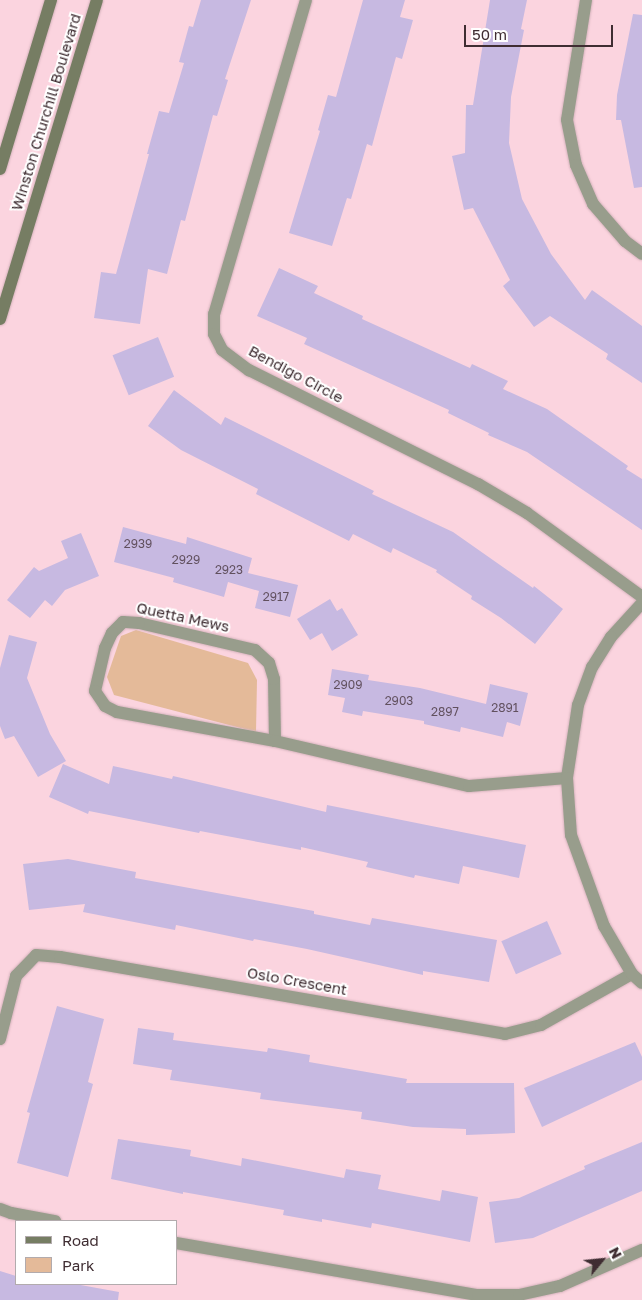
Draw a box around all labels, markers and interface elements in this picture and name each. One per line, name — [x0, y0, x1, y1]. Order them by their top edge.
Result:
street label: Winston Churchill Boulevard — [7, 11, 85, 213]
scale bar — [467, 15, 616, 47]
text: 50 m — [472, 25, 507, 43]
street label: Bendigo Circle — [246, 341, 346, 407]
house number: 2939 — [124, 537, 152, 551]
house number: 2929 — [172, 553, 200, 567]
house number: 2923 — [215, 563, 243, 577]
house number: 2917 — [263, 590, 289, 604]
street label: Quetta Mews — [135, 598, 231, 636]
house number: 2909 — [334, 678, 362, 692]
house number: 2903 — [385, 694, 413, 708]
house number: 2891 — [491, 701, 519, 715]
house number: 2897 — [431, 705, 459, 719]
street label: Oslo Crescent — [246, 963, 348, 999]
legend — [15, 1220, 178, 1285]
text: Road — [62, 1231, 99, 1249]
north arrow — [577, 1235, 627, 1285]
text: N — [606, 1244, 626, 1261]
text: Park — [62, 1256, 94, 1274]

